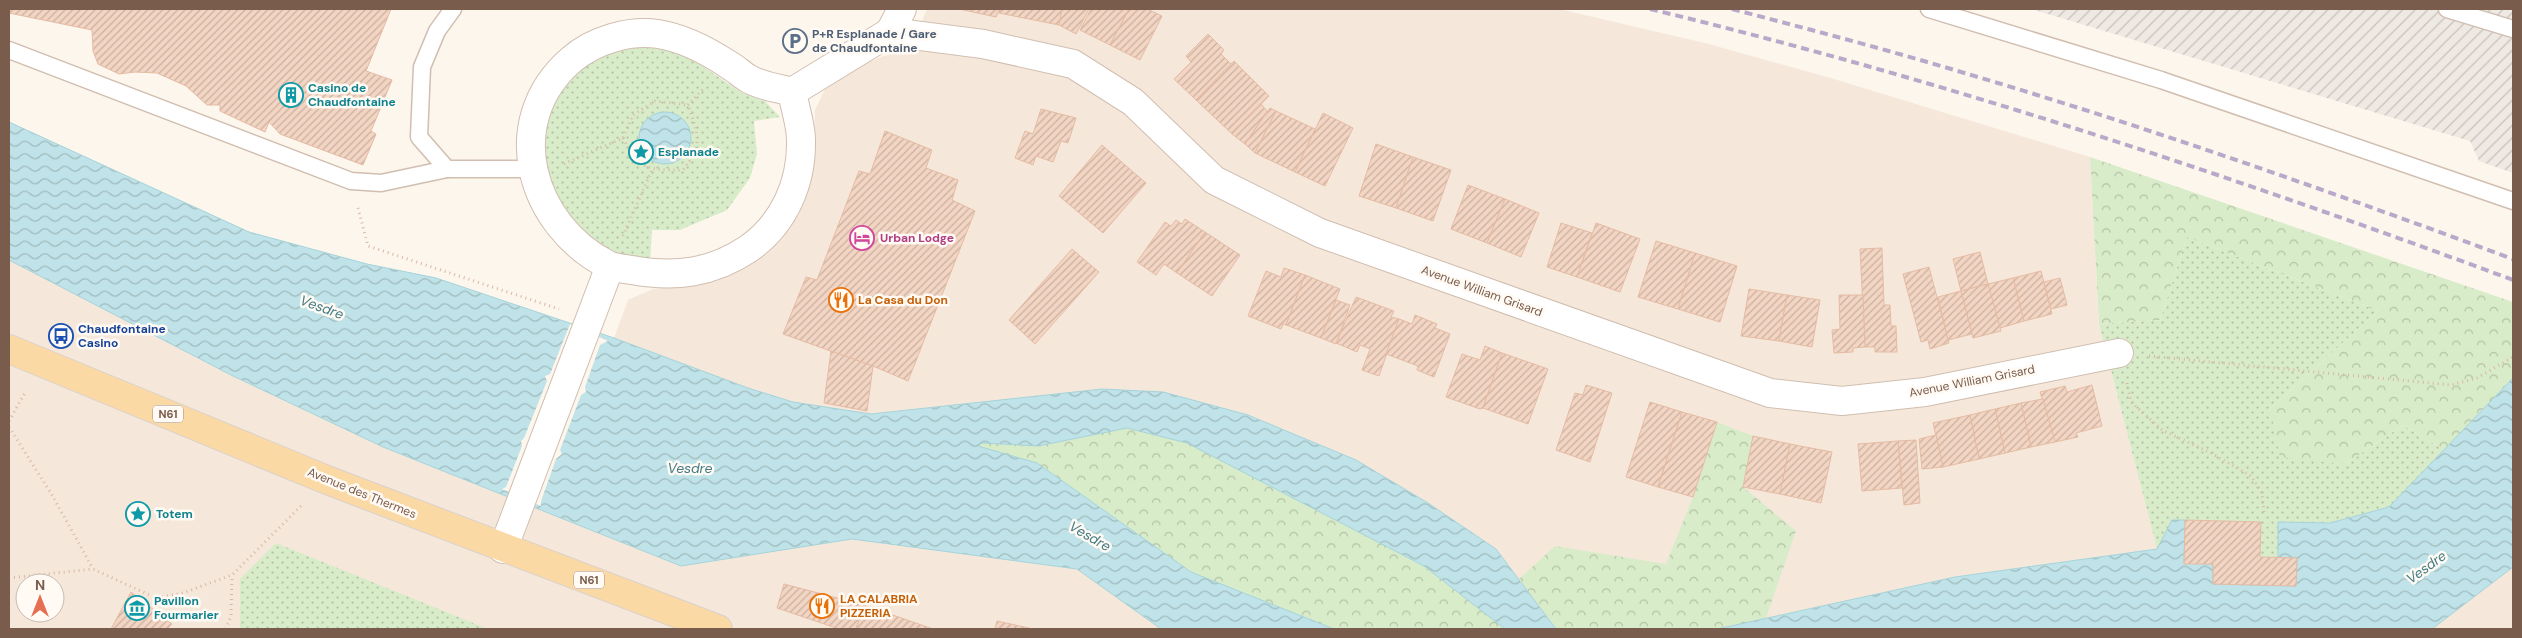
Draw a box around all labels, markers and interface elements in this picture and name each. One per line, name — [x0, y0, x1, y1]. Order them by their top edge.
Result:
place label: P+R Esplanade / Gare de Chaudfontaine — [812, 26, 937, 56]
parking icon: P+R Esplanade / Gare de Chaudfontaine — [782, 28, 808, 54]
place label: Casino de Chaudfontaine — [308, 80, 396, 110]
building icon: Casino de Chaudfontaine — [278, 82, 304, 108]
place icon: Esplanade — [628, 139, 654, 165]
place label: Esplanade — [658, 144, 719, 160]
hotel icon: Urban Lodge — [849, 225, 875, 251]
place label: Urban Lodge — [880, 230, 954, 246]
street label: Avenue William Grisard — [1419, 262, 1545, 320]
restaurant icon: La Casa du Don — [828, 287, 854, 313]
water label: Vesdre — [298, 291, 346, 323]
place label: La Casa du Don — [858, 292, 948, 308]
place label: Chaudfontaine Casino — [78, 321, 166, 351]
bus stop icon: Chaudfontaine Casino — [48, 323, 74, 349]
street label: Avenue William Grisard — [1908, 361, 2036, 401]
road number: N61 — [153, 406, 183, 422]
water label: Vesdre — [667, 459, 713, 477]
street label: Avenue des Thermes — [305, 464, 419, 522]
place icon: Totem — [125, 501, 151, 527]
place label: Totem — [156, 506, 193, 522]
water label: Vesdre — [1066, 517, 1114, 555]
water label: Vesdre — [2402, 546, 2450, 588]
road number: N61 — [574, 572, 604, 588]
north arrow — [15, 573, 65, 623]
text: N — [35, 576, 45, 594]
place label: LA CALABRIA PIZZERIA — [840, 591, 918, 621]
place label: Pavillon Fourmarier — [154, 593, 219, 623]
restaurant icon: LA CALABRIA PIZZERIA — [809, 593, 835, 619]
museum icon: Pavillon Fourmarier — [124, 595, 150, 621]

